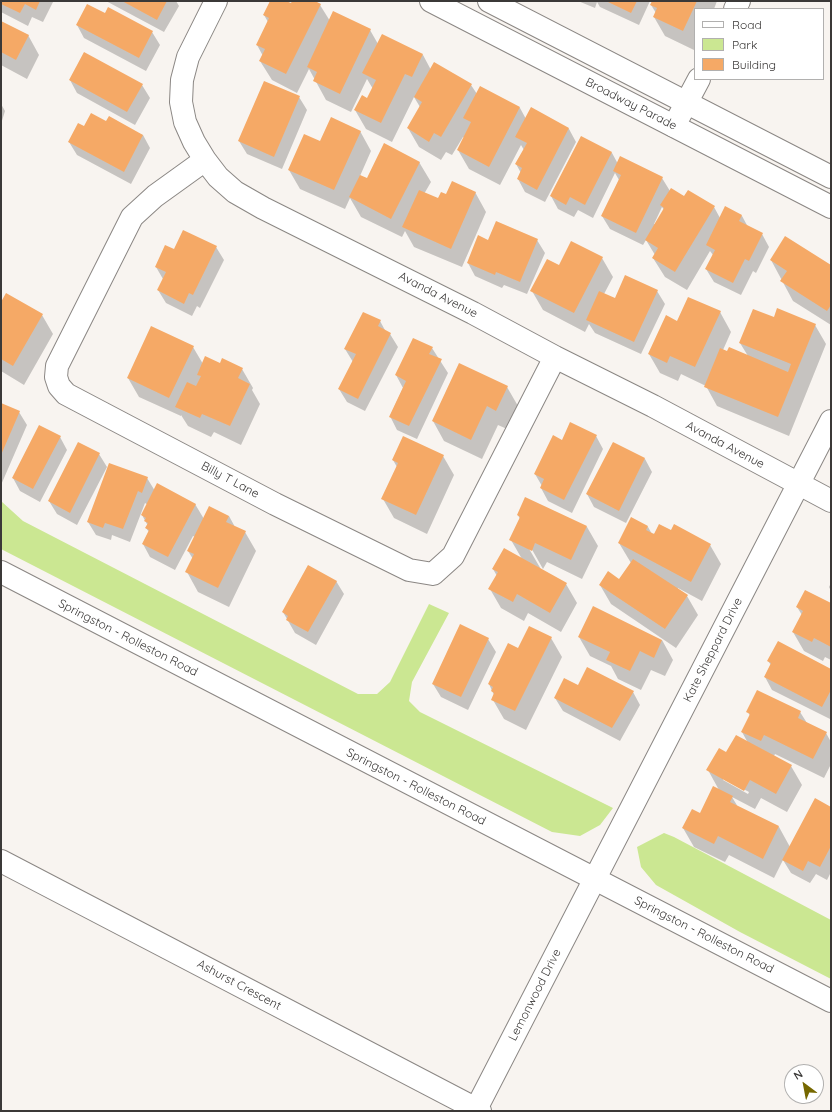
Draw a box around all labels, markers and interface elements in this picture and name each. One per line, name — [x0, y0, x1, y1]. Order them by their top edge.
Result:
legend — [694, 8, 824, 80]
text: Road — [732, 17, 762, 32]
text: Park — [732, 37, 757, 52]
text: Building — [732, 57, 776, 72]
street label: Broadway Parade — [583, 75, 679, 133]
street label: Avanda Avenue — [396, 269, 480, 321]
street label: Avanda Avenue — [683, 418, 767, 472]
street label: Billy T Lane — [198, 459, 262, 501]
street label: Kate Sheppard Drive — [680, 595, 746, 705]
street label: Springston - Rolleston Road — [56, 596, 200, 680]
street label: Springston - Rolleston Road — [344, 745, 488, 829]
street label: Springston - Rolleston Road — [632, 893, 776, 977]
street label: Lemonwood Drive — [506, 947, 564, 1043]
street label: Ashurst Crescent — [194, 957, 284, 1013]
north arrow — [784, 1064, 824, 1104]
text: N — [791, 1067, 805, 1083]

